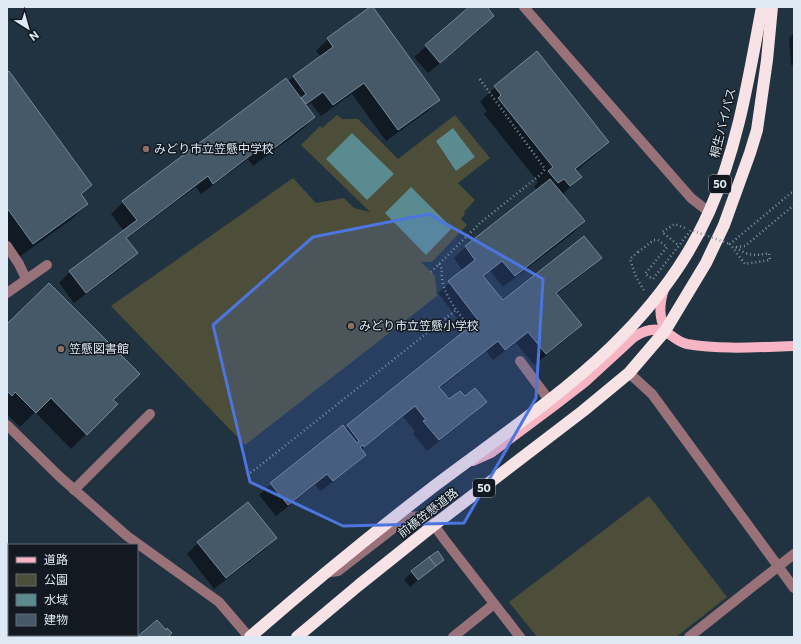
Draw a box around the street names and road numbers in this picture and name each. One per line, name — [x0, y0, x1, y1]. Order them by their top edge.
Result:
street label: 桐生バイパス — [707, 86, 738, 159]
road number: 50 — [709, 175, 731, 193]
road number: 50 — [473, 479, 495, 497]
street label: 前橋笠懸道路 — [395, 485, 460, 540]

